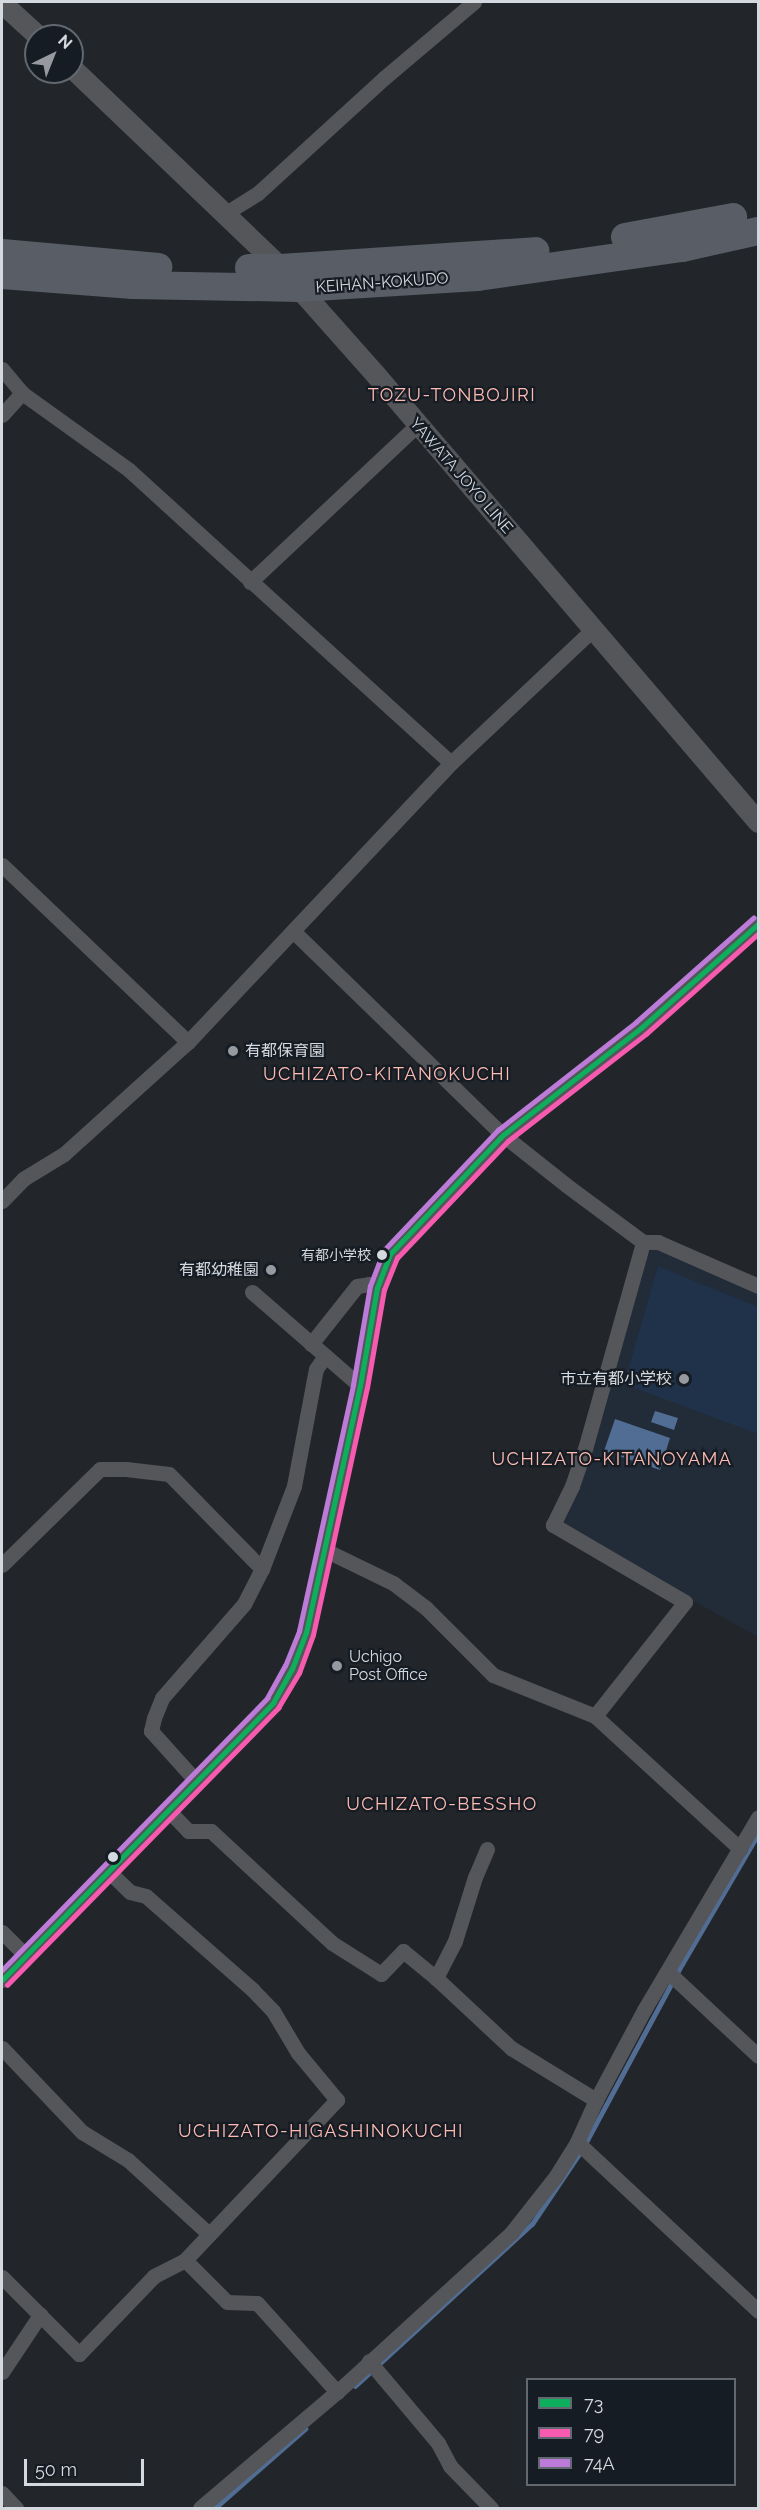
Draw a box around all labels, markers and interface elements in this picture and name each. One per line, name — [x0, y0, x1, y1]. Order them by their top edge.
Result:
north arrow — [24, 24, 84, 84]
text: N — [54, 31, 76, 53]
street label: KEIHAN-KOKUDO — [315, 269, 449, 297]
district label: TOZU-TONBOJIRI — [368, 384, 536, 406]
street label: YAWATA JOYO LINE — [405, 414, 517, 538]
place label: 有都保育園 — [245, 1041, 325, 1061]
marker: 有都保育園 — [226, 1044, 240, 1058]
district label: UCHIZATO-KITANOKUCHI — [263, 1063, 511, 1085]
place label: 有都小学校 — [301, 1247, 371, 1263]
marker: 有都小学校 — [376, 1249, 388, 1261]
place label: 有都幼稚園 — [179, 1260, 259, 1280]
marker: 有都幼稚園 — [264, 1263, 278, 1277]
place label: 市立有都小学校 — [560, 1369, 672, 1389]
marker: 市立有都小学校 — [677, 1372, 691, 1386]
district label: UCHIZATO-KITANOYAMA — [491, 1448, 733, 1470]
place label: Uchigo Post Office — [349, 1647, 427, 1685]
marker: Uchigo Post Office — [330, 1659, 344, 1673]
district label: UCHIZATO-BESSHO — [346, 1793, 538, 1815]
unlabelled marker — [107, 1851, 119, 1863]
district label: UCHIZATO-HIGASHINOKUCHI — [178, 2120, 464, 2142]
legend — [526, 2378, 736, 2486]
text: 73 — [584, 2393, 603, 2414]
text: 79 — [584, 2423, 604, 2444]
scale bar — [27, 2447, 147, 2485]
text: 74A — [584, 2453, 615, 2474]
text: 50 m — [35, 2459, 77, 2480]

